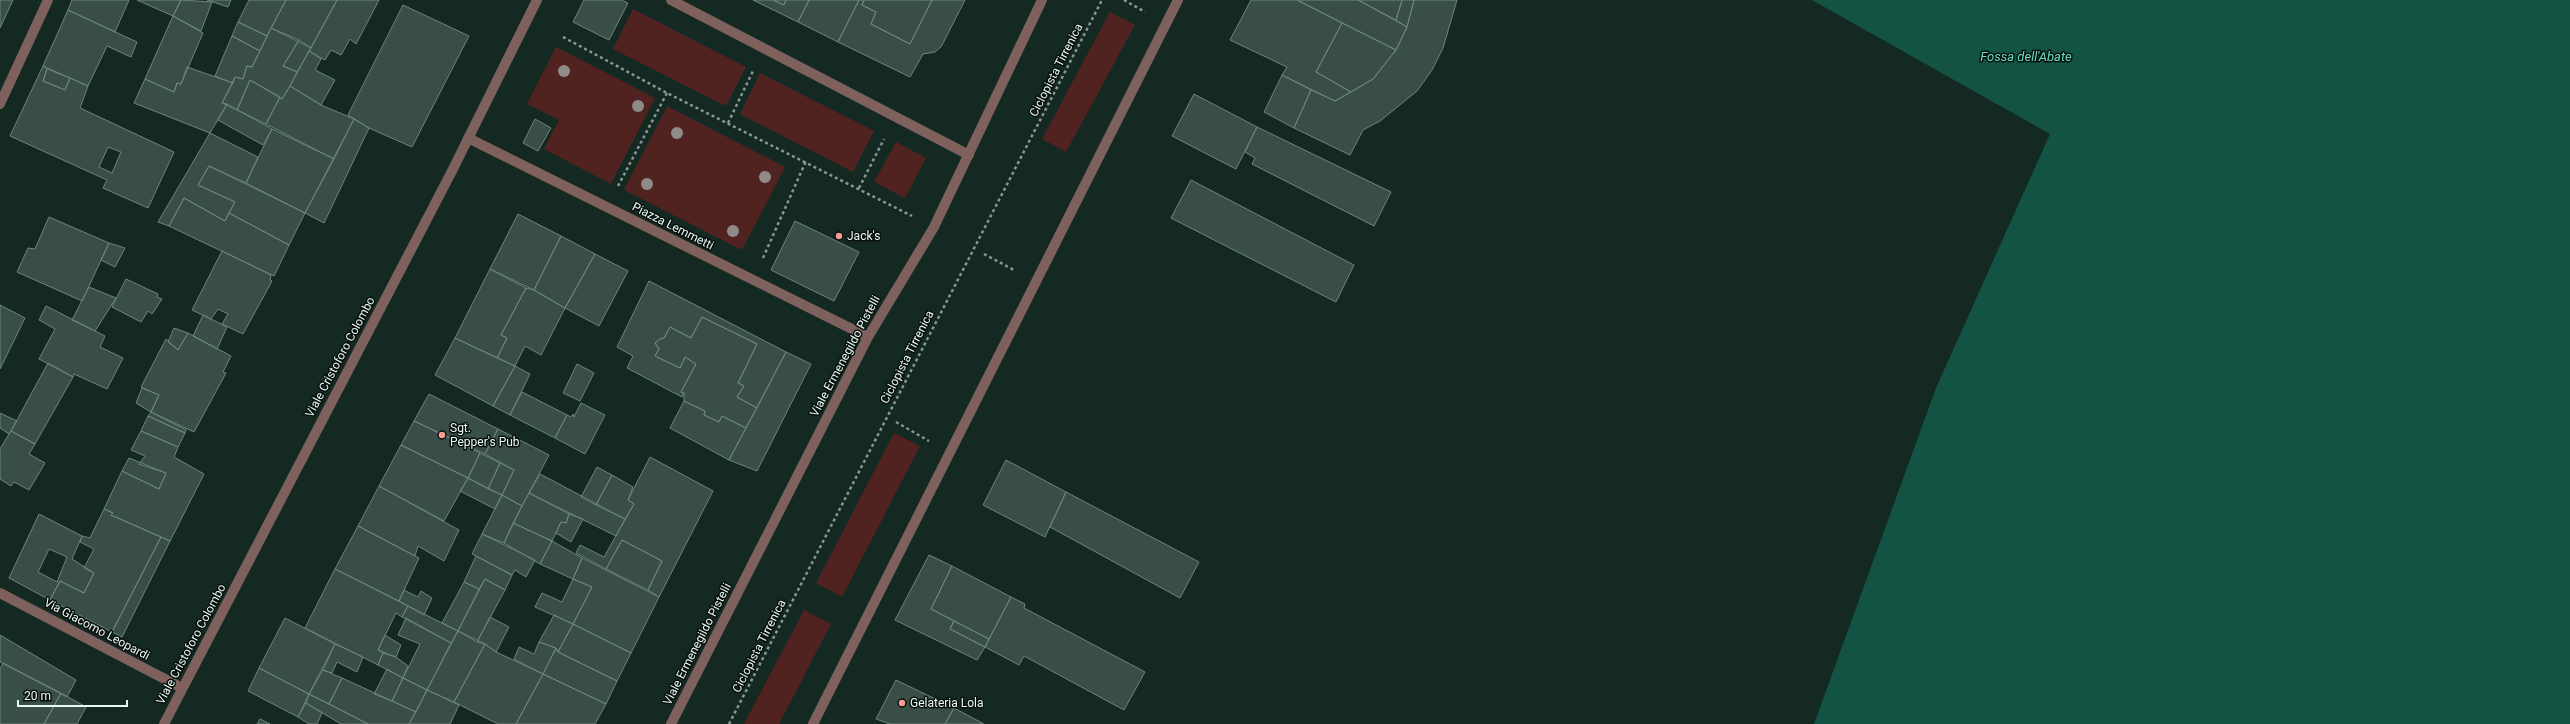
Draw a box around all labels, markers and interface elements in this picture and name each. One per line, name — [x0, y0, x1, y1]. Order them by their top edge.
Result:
street label: Ciclopista Tirrenica — [1026, 21, 1086, 119]
water label: Fossa dell'Abate — [1980, 49, 2072, 64]
street label: Piazza Lemmetti — [630, 199, 716, 253]
place label: Jack's — [847, 229, 880, 243]
marker: Jack's — [834, 231, 844, 241]
street label: Viale Ermenegildo Pistelli — [807, 293, 883, 419]
street label: Viale Cristoforo Colombo — [302, 294, 378, 420]
street label: Ciclopista Tirrenica — [877, 308, 937, 406]
place label: Sgt. Pepper's Pub — [450, 421, 520, 449]
marker: Sgt. Pepper's Pub — [437, 430, 447, 440]
street label: Viale Cristoforo Colombo — [153, 581, 229, 707]
street label: Viale Ermenegildo Pistelli — [660, 581, 734, 707]
street label: Via Giacomo Leopardi — [42, 595, 152, 663]
street label: Ciclopista Tirrenica — [729, 597, 789, 695]
scale bar — [18, 682, 127, 708]
text: 20 m — [24, 689, 51, 703]
place label: Gelateria Lola — [910, 696, 984, 710]
marker: Gelateria Lola — [897, 698, 907, 708]

